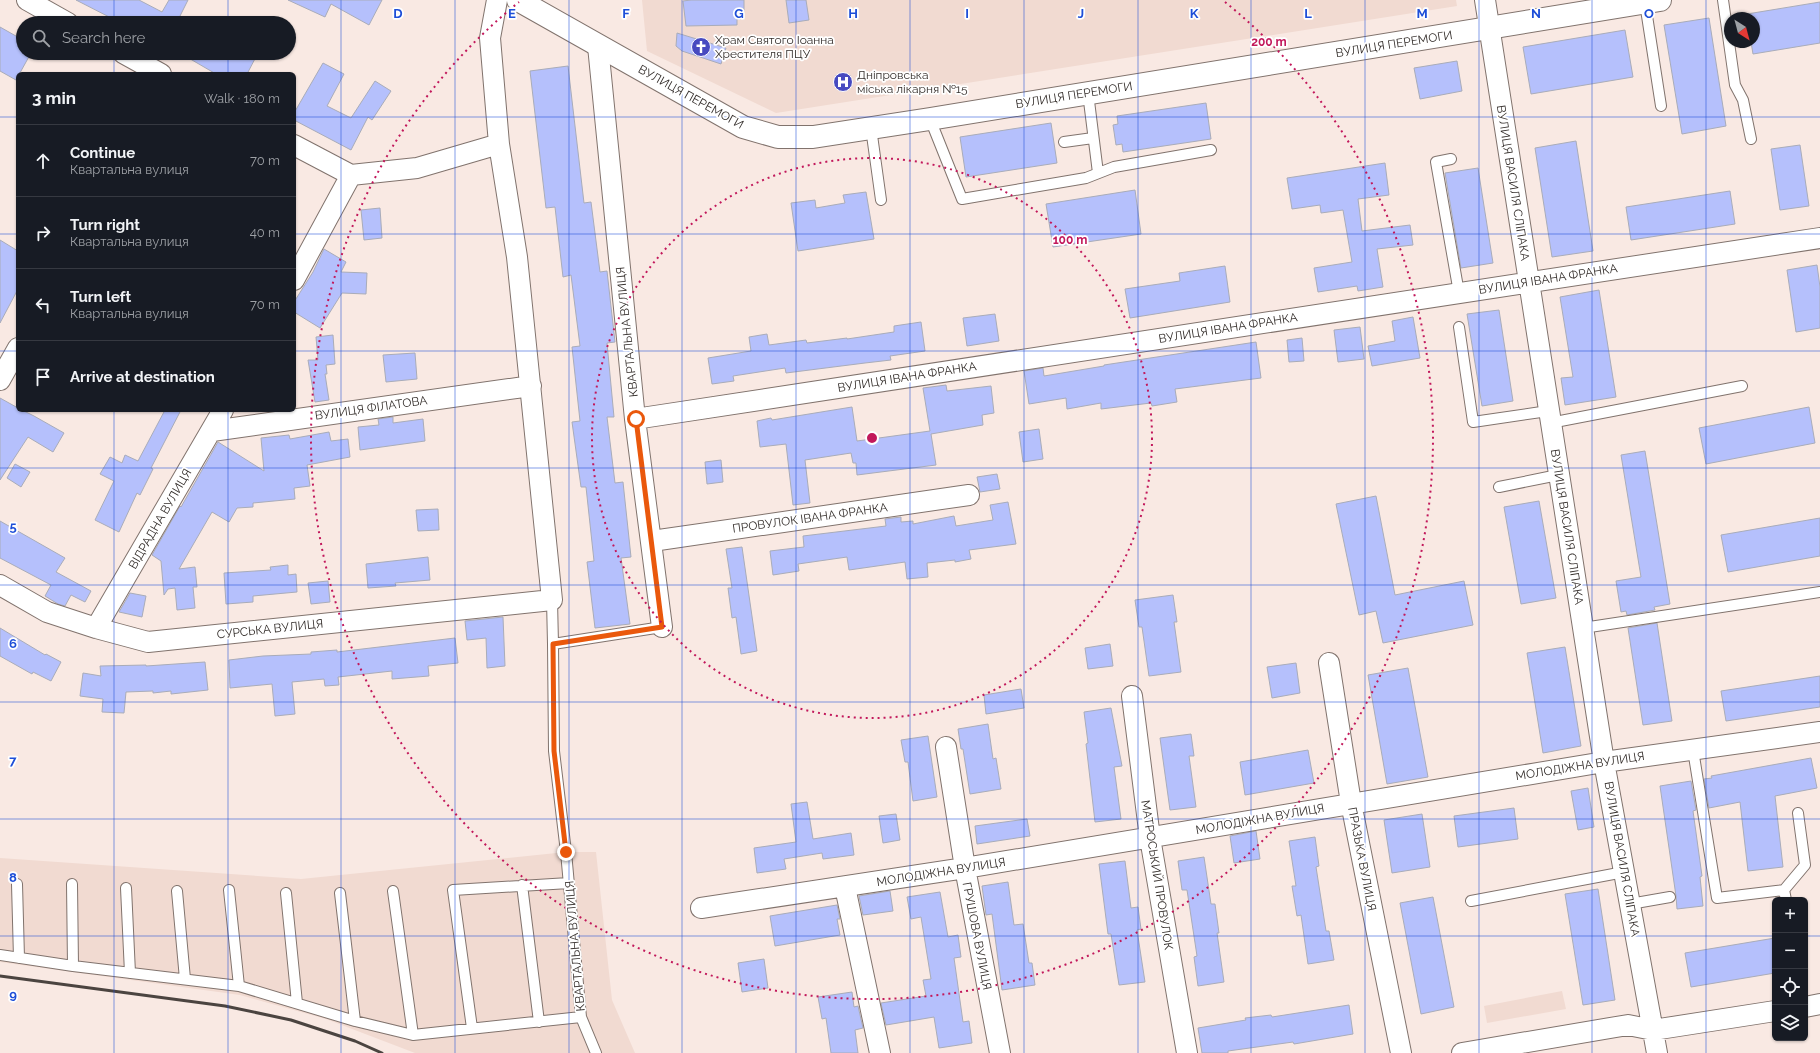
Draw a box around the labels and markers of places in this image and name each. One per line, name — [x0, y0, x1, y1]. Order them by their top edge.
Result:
place label: Храм Святого Іоанна Хрестителя ПЦУ — [715, 33, 834, 61]
church icon: Храм Святого Іоанна Хрестителя ПЦУ — [690, 36, 712, 58]
place label: Дніпровська міська лікарня №15 — [857, 68, 968, 96]
hospital icon: Дніпровська міська лікарня №15 — [832, 71, 854, 93]
centre of rings — [865, 431, 879, 445]

